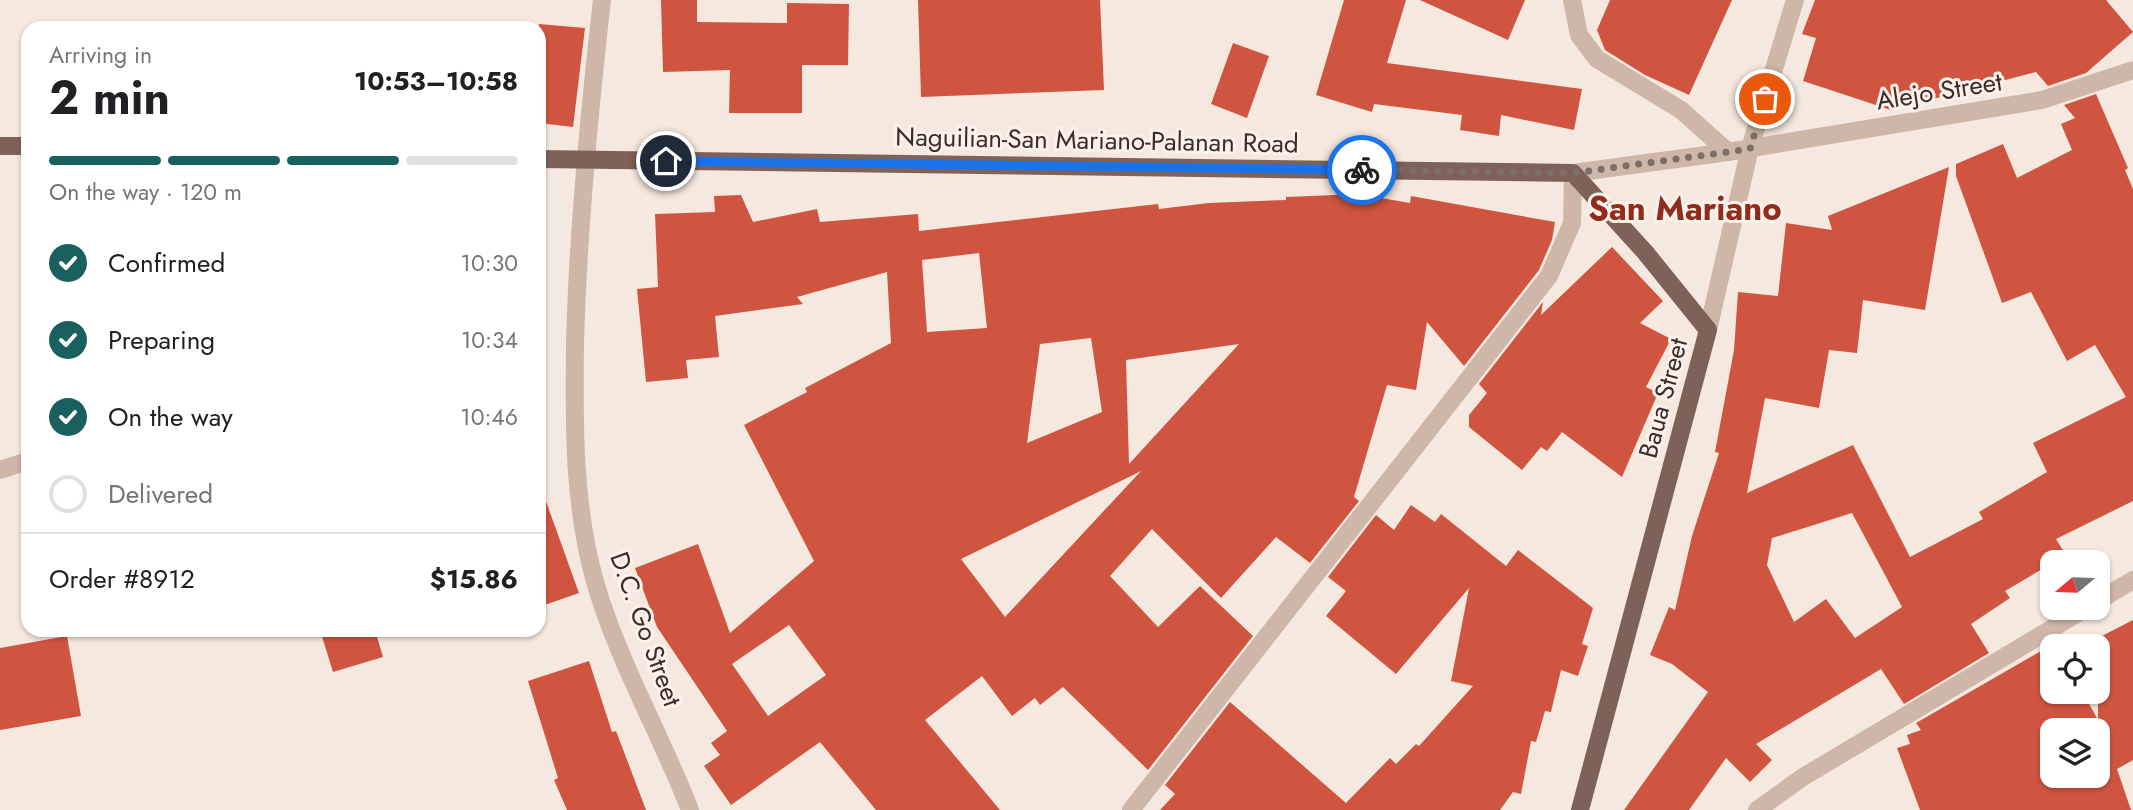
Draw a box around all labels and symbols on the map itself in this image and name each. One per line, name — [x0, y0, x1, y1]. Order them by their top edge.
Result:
street label: Alejo Street — [1873, 62, 2005, 120]
pin — [1735, 69, 1795, 129]
street label: Naguilian-San Mariano-Palanan Road — [895, 117, 1299, 163]
pin — [636, 131, 696, 191]
courier — [1327, 135, 1397, 205]
district label: San Mariano — [1588, 185, 1782, 232]
street label: Baua Street — [1629, 333, 1697, 462]
street label: D.C. Go Street — [600, 546, 692, 712]
north arrow — [2040, 550, 2110, 620]

